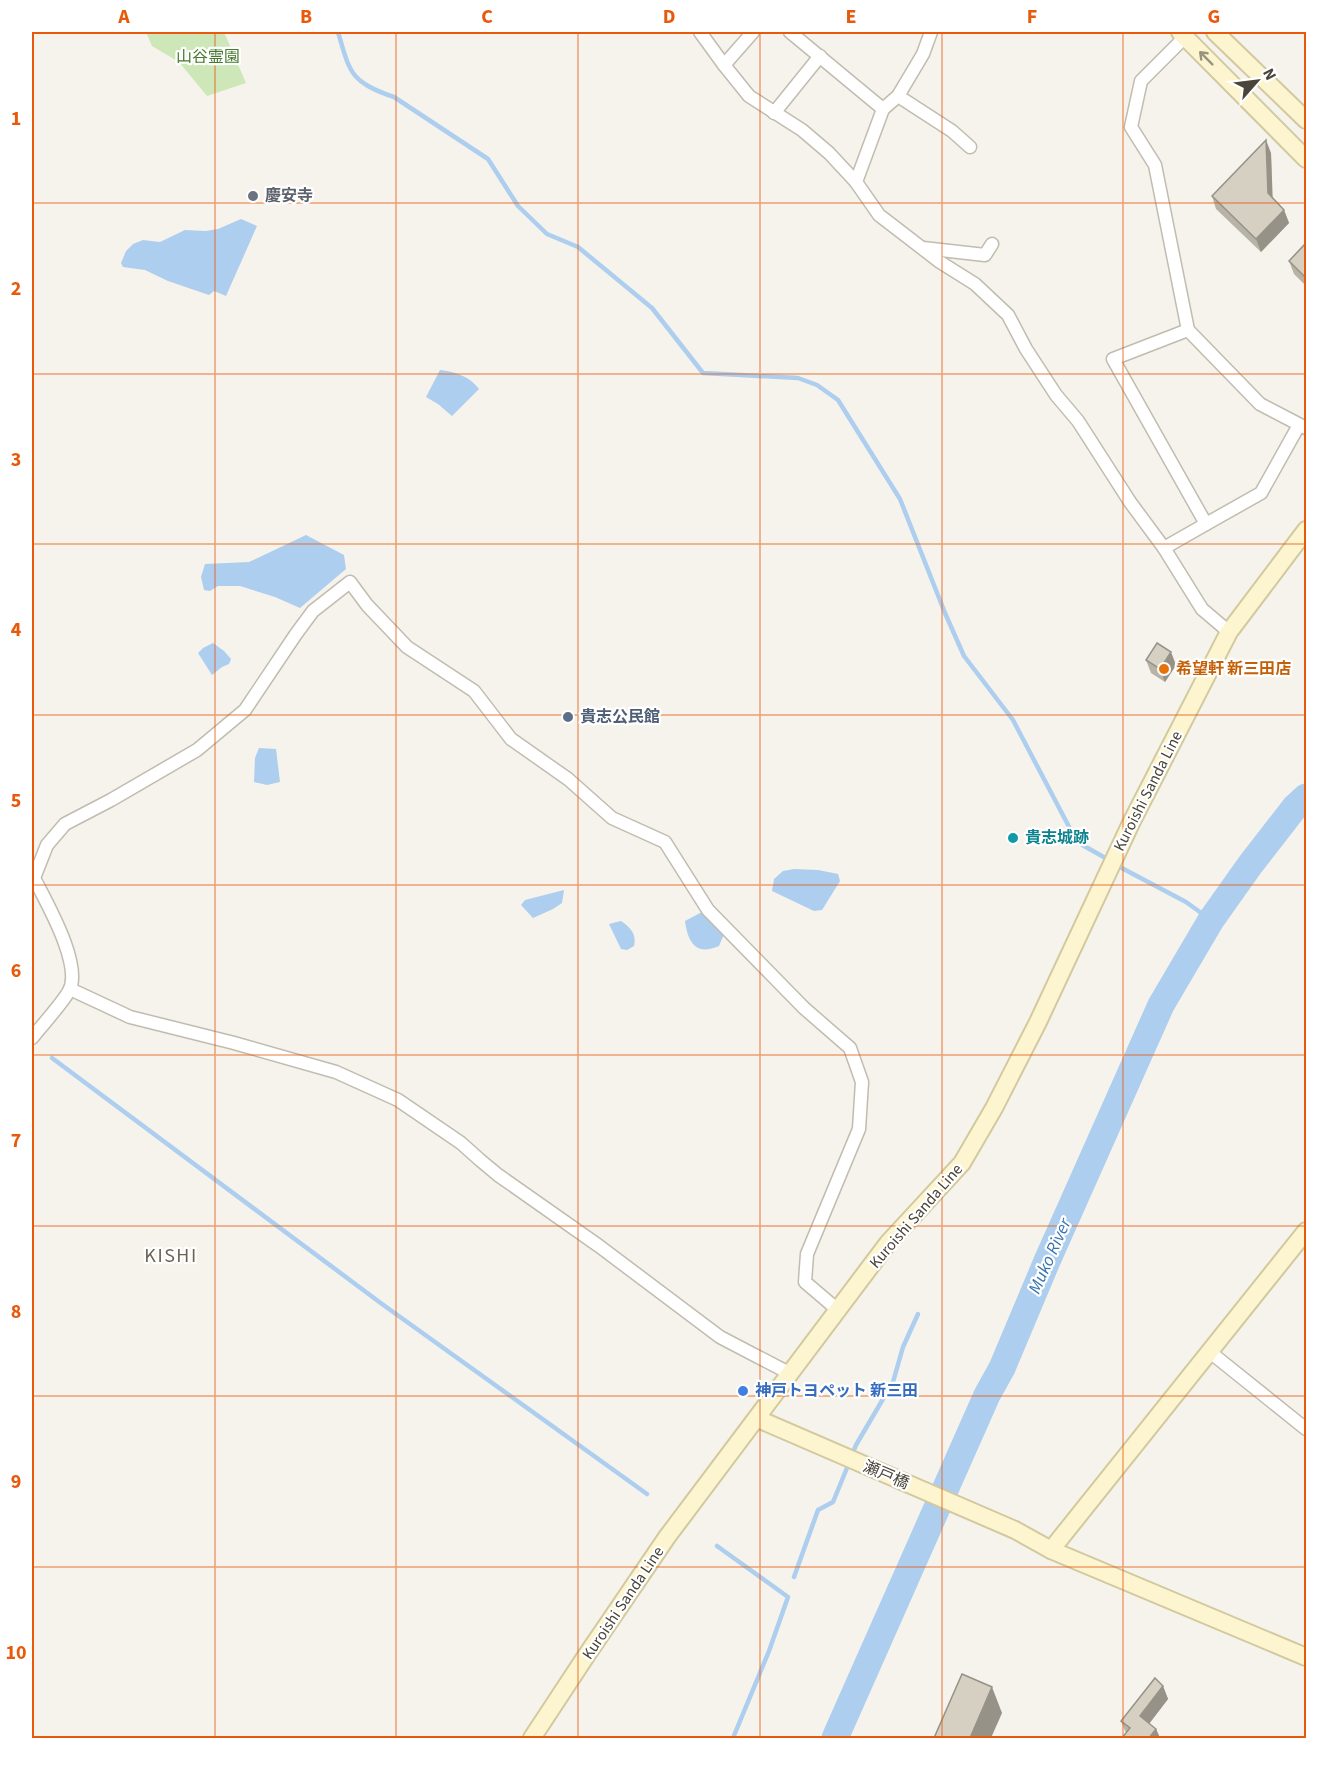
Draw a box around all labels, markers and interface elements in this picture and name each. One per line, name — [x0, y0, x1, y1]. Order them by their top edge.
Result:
text: A — [117, 3, 130, 31]
text: B — [300, 3, 312, 31]
text: C — [481, 3, 493, 31]
text: D — [663, 3, 675, 31]
text: E — [846, 3, 856, 31]
text: F — [1027, 3, 1037, 31]
text: G — [1208, 3, 1220, 31]
park label: 山谷霊園 — [176, 46, 240, 68]
one-way arrow — [1199, 50, 1213, 65]
north arrow — [1227, 51, 1287, 111]
text: N — [1257, 65, 1282, 84]
text: 1 — [11, 105, 21, 133]
place label: 慶安寺 — [265, 185, 313, 207]
marker: 慶安寺 — [246, 189, 260, 203]
text: 2 — [11, 275, 21, 303]
text: 3 — [11, 446, 21, 474]
text: 4 — [11, 616, 22, 644]
place label: 希望軒 新三田店 — [1176, 658, 1291, 680]
marker: 希望軒 新三田店 — [1157, 662, 1171, 676]
place label: 貴志公民館 — [580, 706, 660, 728]
marker: 貴志公民館 — [561, 710, 575, 724]
street label: Kuroishi Sanda Line — [1108, 727, 1188, 855]
text: 5 — [11, 787, 21, 815]
place label: 貴志城跡 — [1025, 827, 1089, 849]
marker: 貴志城跡 — [1006, 831, 1020, 845]
text: 6 — [11, 957, 21, 985]
text: 7 — [11, 1127, 21, 1155]
street label: Kuroishi Sanda Line — [864, 1159, 968, 1273]
water label: Muko River — [1022, 1213, 1078, 1298]
district label: KISHI — [144, 1242, 198, 1270]
text: 8 — [11, 1298, 21, 1326]
place label: 神戸トヨペット 新三田 — [755, 1380, 918, 1402]
marker: 神戸トヨペット 新三田 — [736, 1384, 750, 1398]
street label: 瀬戸橋 — [860, 1455, 912, 1495]
text: 9 — [11, 1468, 21, 1496]
street label: Kuroishi Sanda Line — [577, 1542, 669, 1664]
text: 10 — [5, 1639, 27, 1667]

